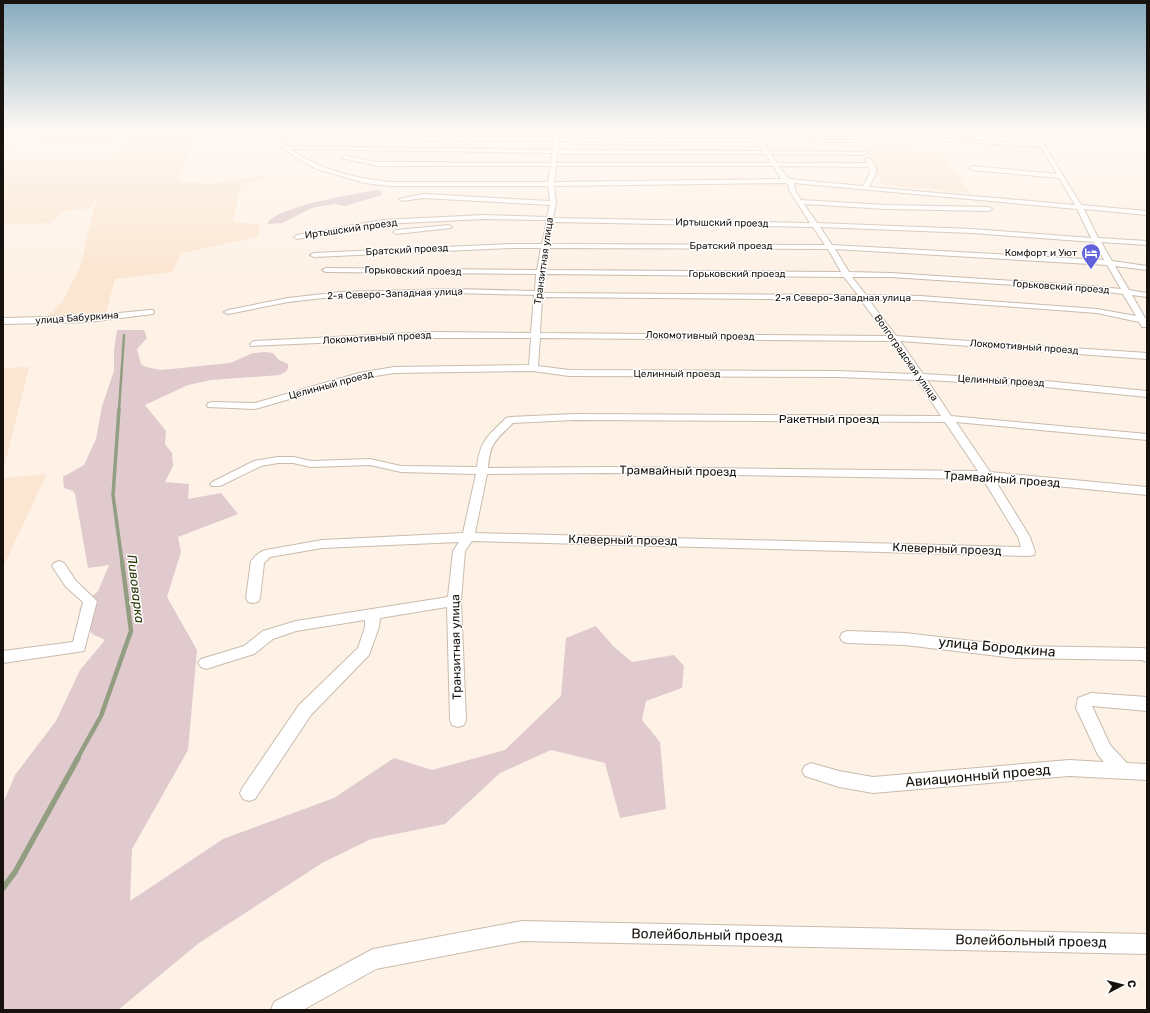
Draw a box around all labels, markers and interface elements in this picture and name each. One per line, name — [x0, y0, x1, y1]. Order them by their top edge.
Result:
street label: Иртышский проезд — [675, 216, 769, 230]
street label: Иртышский проезд — [304, 217, 398, 241]
street label: Транзитная улица — [532, 217, 556, 305]
street label: Братский проезд — [690, 240, 772, 252]
street label: Братский проезд — [365, 242, 449, 258]
hotel icon: Комфорт и Уют — [1080, 242, 1102, 270]
place label: Комфорт и Уют — [1005, 247, 1077, 259]
street label: Горьковский проезд — [364, 264, 462, 278]
street label: Горьковский проезд — [688, 268, 786, 280]
street label: Горьковский проезд — [1012, 278, 1110, 296]
street label: 2-я Северо-Западная улица — [327, 286, 463, 302]
street label: 2-я Северо-Западная улица — [775, 292, 911, 304]
street label: улица Бабуркина — [35, 309, 119, 327]
street label: Волгоградская улица — [872, 312, 940, 404]
street label: Локомотивный проезд — [322, 329, 432, 347]
street label: Локомотивный проезд — [645, 329, 755, 343]
street label: Локомотивный проезд — [969, 337, 1079, 357]
street label: Целинный проезд — [287, 368, 375, 402]
street label: Целинный проезд — [634, 368, 720, 380]
street label: Целинный проезд — [957, 373, 1045, 389]
street label: Ракетный проезд — [779, 412, 879, 426]
street label: Трамвайный проезд — [619, 463, 737, 479]
street label: Трамвайный проезд — [943, 468, 1061, 490]
street label: Клеверный проезд — [568, 532, 678, 548]
street label: Клеверный проезд — [892, 540, 1002, 558]
water label: Пивоварка — [124, 554, 148, 625]
street label: Транзитная улица — [448, 594, 464, 700]
street label: улица Бородкина — [938, 633, 1056, 661]
street label: Авиационный проезд — [905, 761, 1051, 791]
street label: Волейбольный проезд — [631, 925, 783, 945]
street label: Волейбольный проезд — [955, 931, 1107, 951]
north arrow — [1102, 965, 1142, 1005]
text: С — [1125, 979, 1138, 989]

